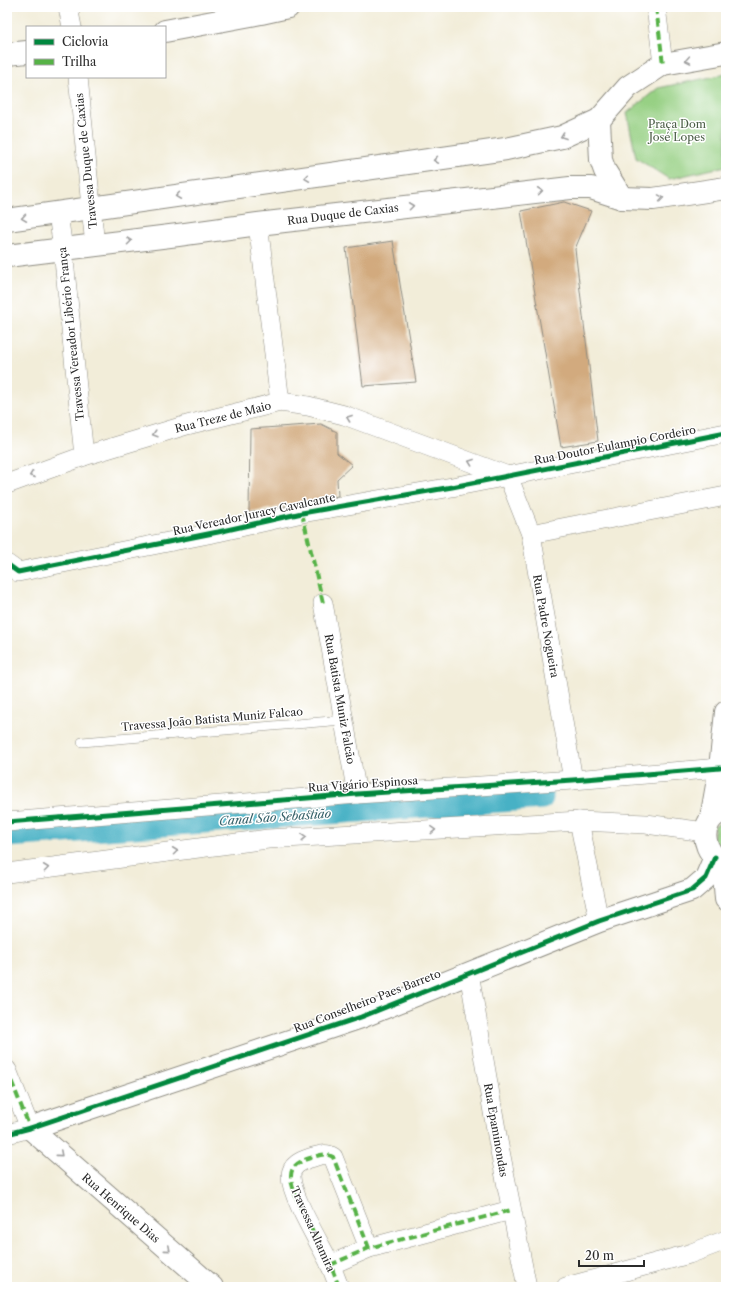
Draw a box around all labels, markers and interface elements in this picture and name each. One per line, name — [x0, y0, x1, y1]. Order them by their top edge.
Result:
legend — [26, 26, 166, 78]
text: Ciclovia — [62, 34, 109, 49]
text: Trilha — [62, 54, 97, 69]
one-way arrow — [684, 55, 691, 63]
street label: Travessa Duque de Caxias — [72, 92, 100, 230]
park label: Praça Dom José Lopes — [647, 117, 707, 144]
one-way arrow — [560, 131, 567, 140]
one-way arrow — [433, 155, 439, 164]
one-way arrow — [304, 173, 310, 182]
one-way arrow — [537, 187, 543, 196]
one-way arrow — [175, 191, 181, 200]
one-way arrow — [658, 194, 664, 203]
street label: Rua Duque de Caxias — [287, 200, 400, 228]
one-way arrow — [408, 202, 414, 211]
one-way arrow — [21, 213, 28, 222]
one-way arrow — [126, 237, 132, 246]
street label: Travessa Vereador Libério França — [55, 246, 87, 422]
street label: Rua Treze de Maio — [173, 398, 273, 436]
one-way arrow — [346, 414, 353, 422]
street label: Rua Doutor Eulampio Cordeiro — [533, 422, 697, 468]
one-way arrow — [152, 429, 159, 438]
one-way arrow — [468, 459, 475, 467]
one-way arrow — [28, 470, 35, 478]
street label: Rua Vereador Juracy Cavalcante — [171, 490, 337, 538]
street label: Rua Padre Nogueira — [530, 573, 562, 679]
street label: Rua Batista Muniz Falcão — [322, 633, 358, 765]
street label: Travessa João Batista Muniz Falcao — [121, 704, 304, 734]
street label: Rua Vigário Espinosa — [308, 773, 419, 795]
water label: Canal São Sebastião — [218, 806, 332, 828]
one-way arrow — [430, 825, 436, 834]
one-way arrow — [301, 833, 307, 841]
one-way arrow — [171, 847, 178, 856]
one-way arrow — [43, 864, 49, 873]
street label: Rua Conselheiro Paes Barreto — [291, 966, 443, 1036]
street label: Rua Epaminondas — [481, 1082, 511, 1178]
one-way arrow — [55, 1149, 62, 1156]
street label: Rua Henrique Dias — [79, 1170, 163, 1246]
street label: Travessa Altamira — [288, 1184, 338, 1274]
scale bar — [579, 1242, 644, 1268]
one-way arrow — [163, 1244, 171, 1251]
text: 20 m — [585, 1248, 614, 1263]

